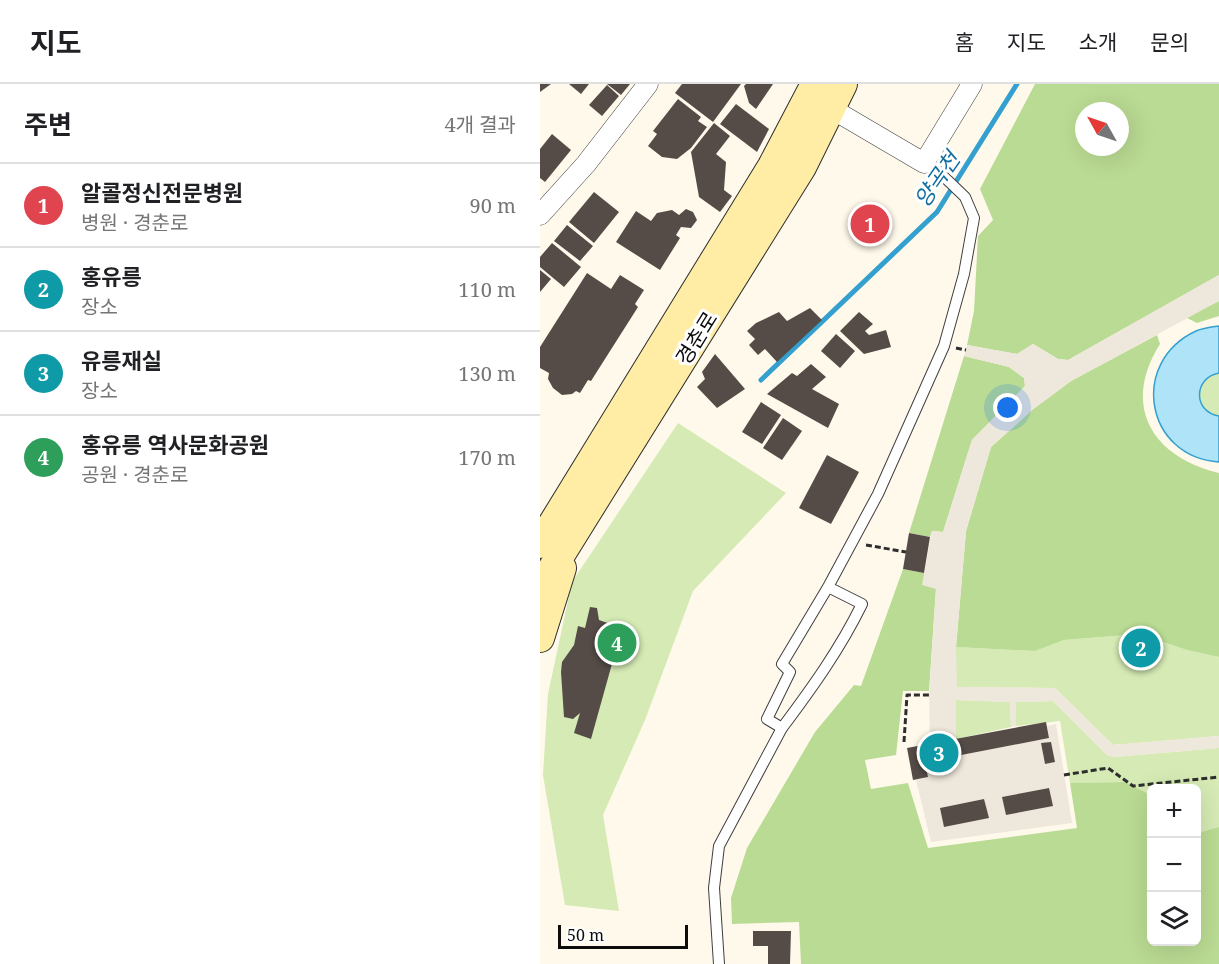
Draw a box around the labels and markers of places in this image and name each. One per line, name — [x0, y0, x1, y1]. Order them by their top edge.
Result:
pin: 1 — [850, 202, 890, 246]
pin: 4 — [598, 620, 637, 666]
pin: 2 — [1122, 626, 1160, 670]
pin: 3 — [920, 730, 958, 776]

